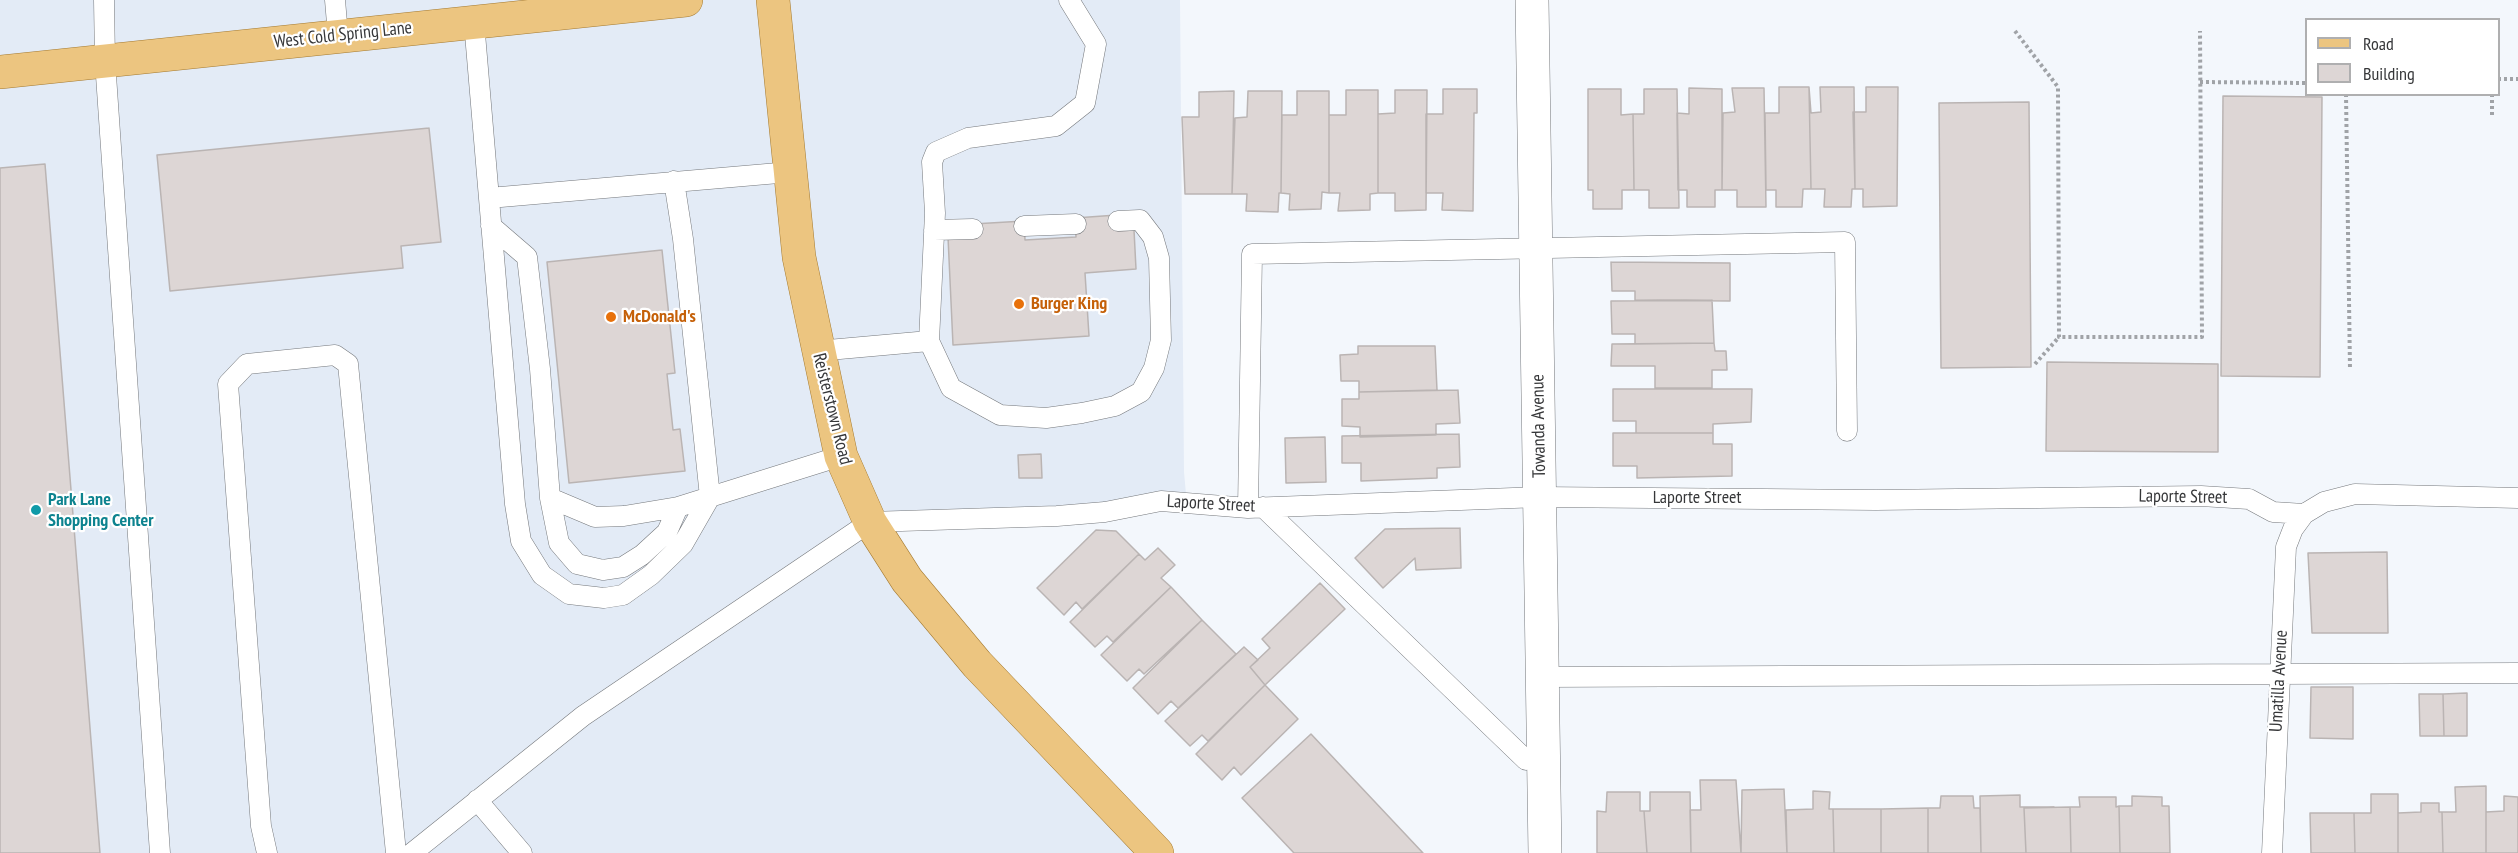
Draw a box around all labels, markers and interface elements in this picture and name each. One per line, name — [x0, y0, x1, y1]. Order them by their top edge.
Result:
street label: West Cold Spring Lane — [273, 17, 413, 53]
legend — [2305, 18, 2500, 96]
text: Road — [2363, 32, 2394, 55]
text: Building — [2363, 62, 2415, 85]
place label: Burger King — [1031, 293, 1107, 315]
marker: Burger King — [1012, 297, 1026, 311]
place label: McDonald's — [623, 306, 696, 328]
marker: McDonald's — [604, 310, 618, 324]
street label: Reisterstown Road — [808, 351, 856, 467]
street label: Towanda Avenue — [1527, 374, 1551, 478]
street label: Laporte Street — [2138, 485, 2228, 509]
street label: Laporte Street — [1653, 487, 1741, 509]
place label: Park Lane Shopping Center — [48, 489, 154, 532]
street label: Laporte Street — [1166, 491, 1256, 517]
marker: Park Lane Shopping Center — [29, 503, 43, 517]
street label: Umatilla Avenue — [2266, 629, 2292, 733]

